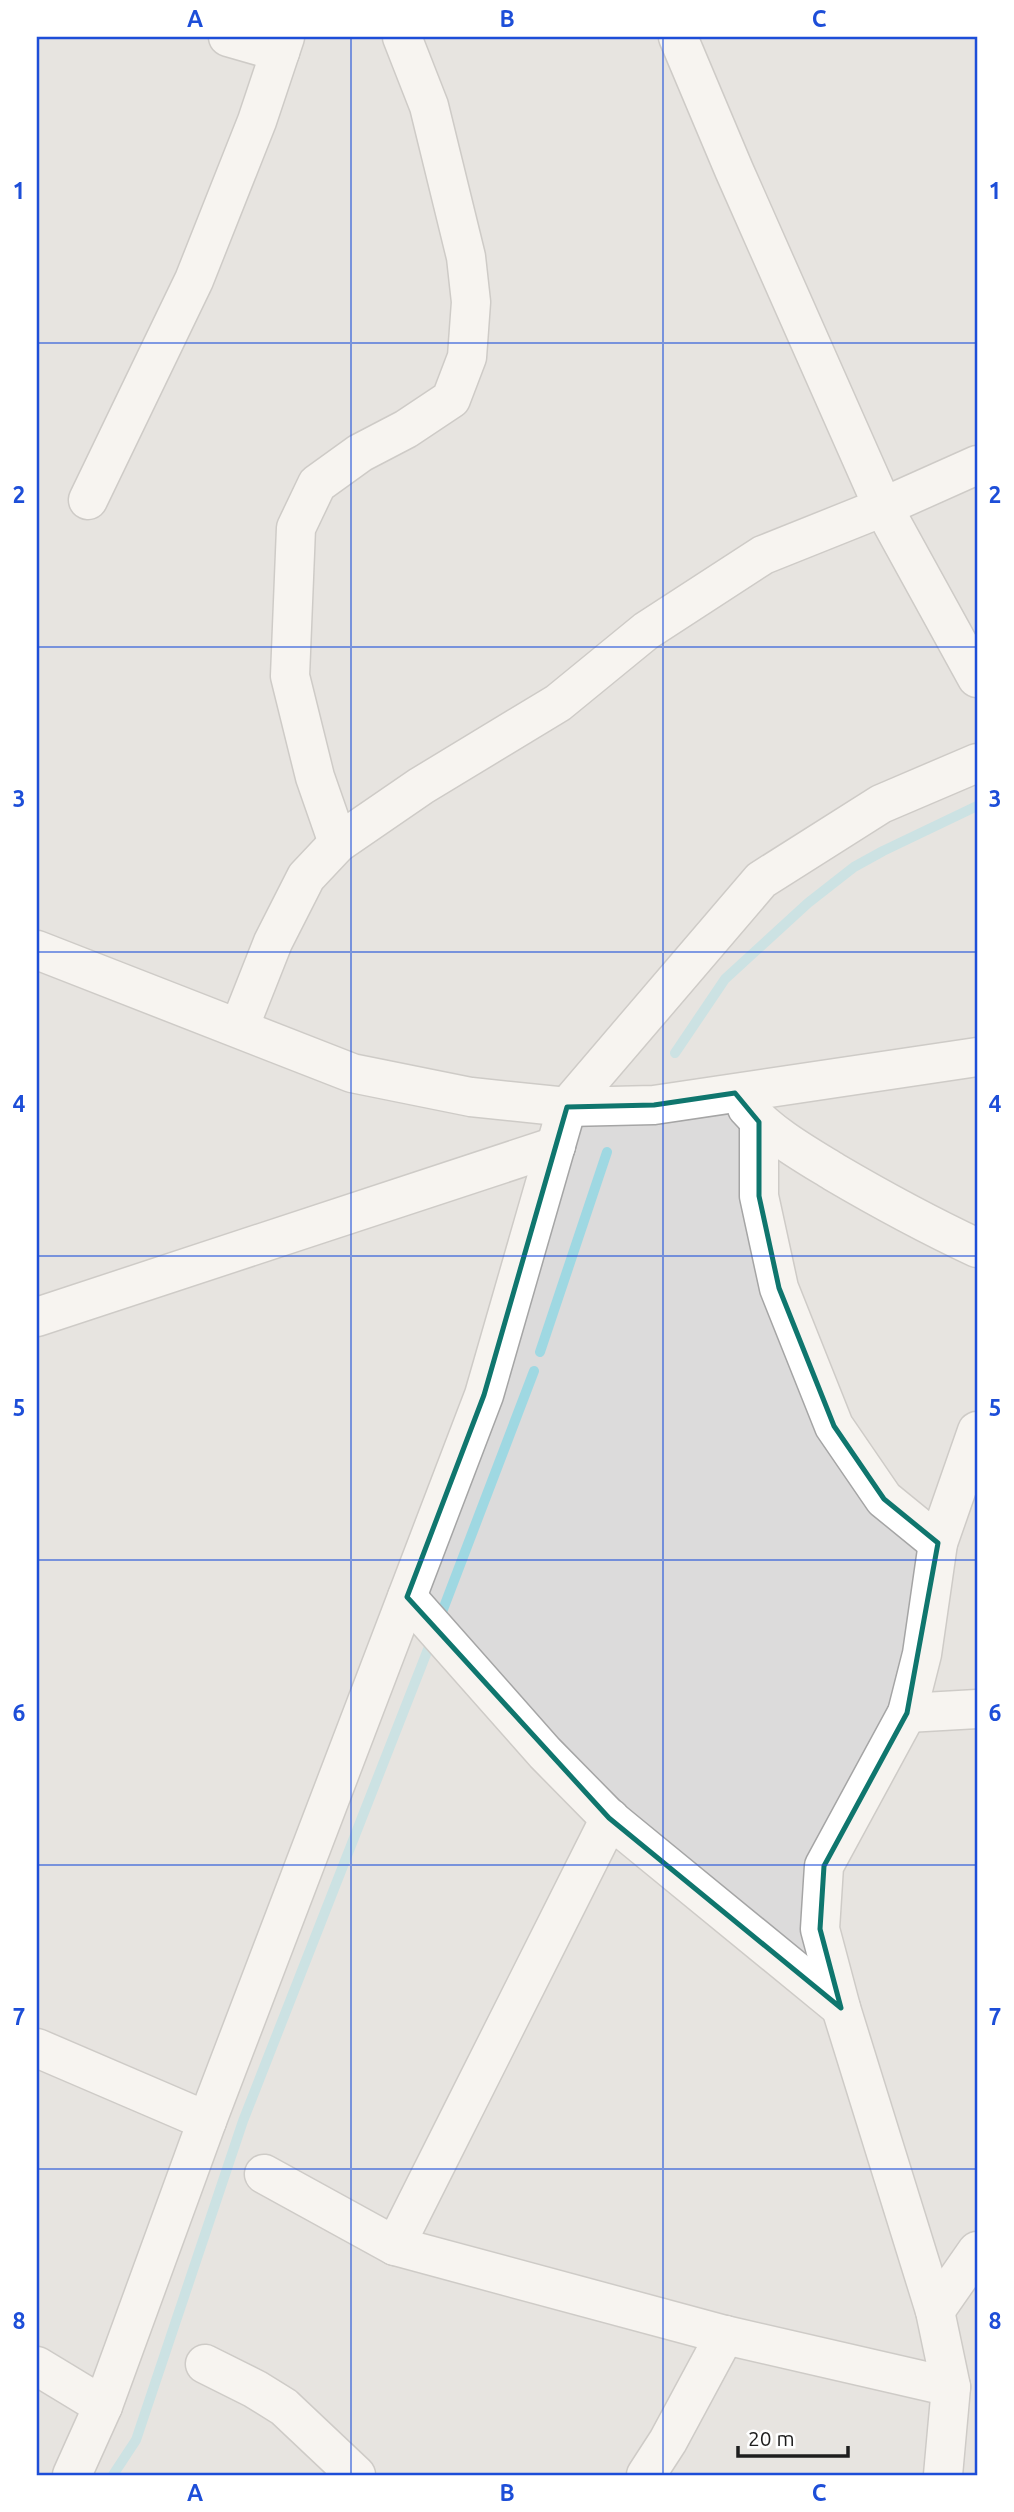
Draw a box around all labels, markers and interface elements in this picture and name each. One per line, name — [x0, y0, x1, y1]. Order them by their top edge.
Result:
text: A — [187, 6, 203, 31]
text: B — [499, 6, 515, 31]
text: C — [812, 6, 827, 31]
text: 1 — [13, 178, 25, 203]
text: 1 — [989, 178, 1001, 203]
text: 2 — [13, 482, 25, 507]
text: 2 — [989, 482, 1001, 507]
text: 3 — [13, 786, 25, 811]
text: 3 — [989, 786, 1001, 811]
text: 4 — [13, 1091, 26, 1116]
text: 4 — [989, 1091, 1002, 1116]
text: 5 — [13, 1395, 25, 1420]
text: 5 — [989, 1395, 1001, 1420]
text: 6 — [13, 1700, 26, 1725]
text: 6 — [989, 1700, 1002, 1725]
text: 7 — [13, 2004, 25, 2029]
text: 7 — [989, 2004, 1001, 2029]
text: 8 — [13, 2308, 25, 2333]
text: 8 — [989, 2308, 1001, 2333]
scale bar — [738, 2414, 848, 2458]
text: 20 m — [748, 2426, 795, 2450]
text: A — [187, 2480, 203, 2505]
text: B — [499, 2480, 515, 2505]
text: C — [812, 2480, 827, 2505]

